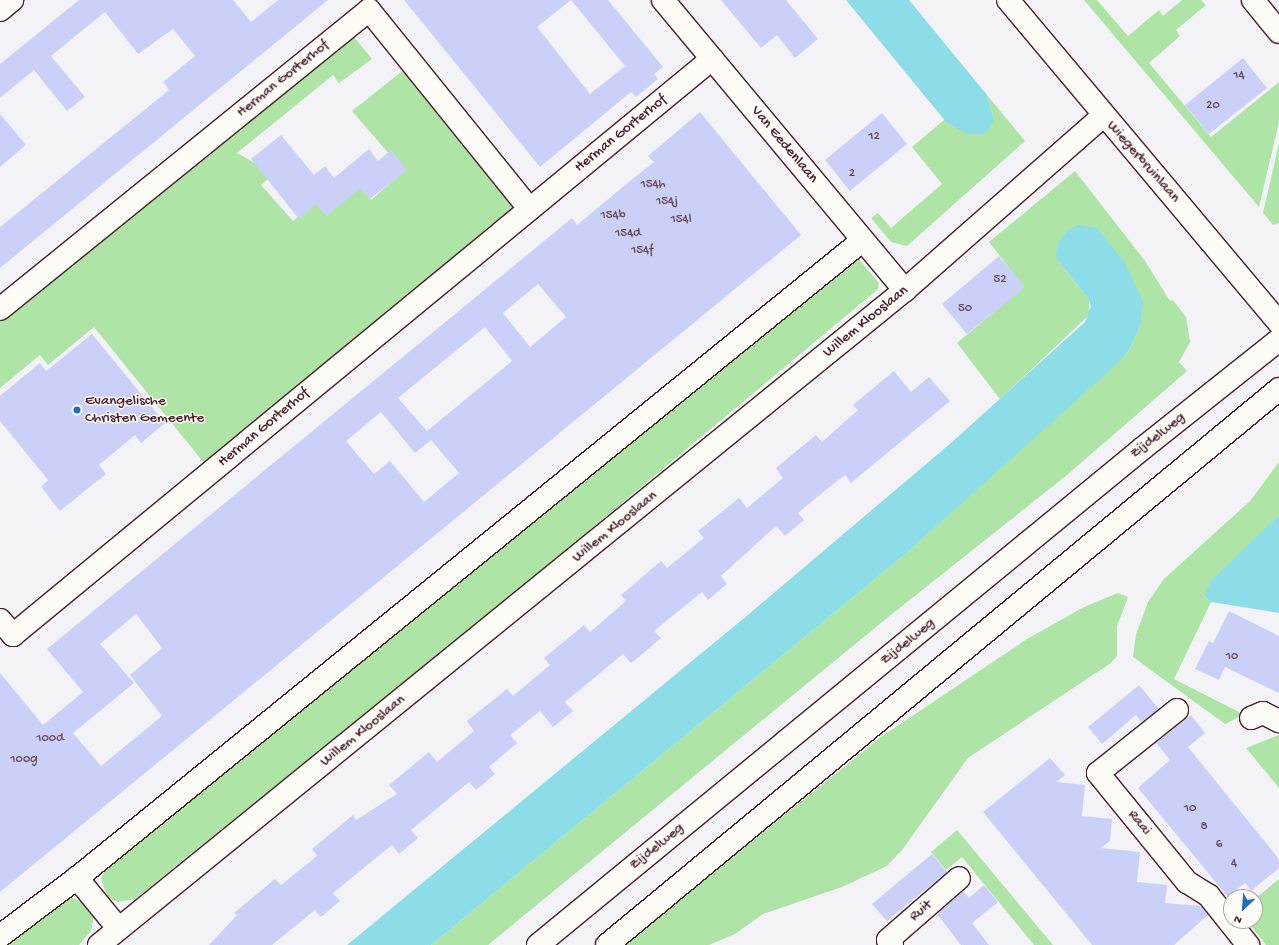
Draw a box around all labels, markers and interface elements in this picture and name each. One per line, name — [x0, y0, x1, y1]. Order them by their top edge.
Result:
street label: Herman Gorterhof — [233, 36, 333, 122]
house number: 14 — [1233, 68, 1245, 84]
street label: Herman Gorterhof — [571, 91, 671, 177]
house number: 20 — [1206, 98, 1220, 114]
street label: Van Eedenlaan — [747, 103, 821, 187]
street label: Wiegerbruinlaan — [1102, 117, 1184, 207]
house number: 12 — [868, 129, 880, 145]
house number: 2 — [849, 166, 855, 182]
house number: 154h — [640, 177, 666, 193]
house number: 154j — [656, 194, 678, 210]
house number: 154b — [600, 208, 626, 224]
house number: 154l — [670, 212, 692, 228]
house number: 154d — [615, 226, 641, 242]
house number: 154f — [631, 243, 653, 259]
house number: 52 — [993, 272, 1007, 288]
street label: Willem Klooslaan — [820, 282, 912, 362]
house number: 50 — [958, 301, 972, 317]
street label: Herman Gorterhof — [215, 385, 313, 471]
place label: Evangelische Christen Gemeente — [85, 392, 204, 427]
marker: Evangelische Christen Gemeente — [72, 405, 82, 415]
street label: Zijdelweg — [1127, 409, 1189, 463]
street label: Willem Klooslaan — [569, 487, 661, 567]
street label: Zijdelweg — [877, 615, 939, 669]
house number: 10 — [1226, 649, 1238, 665]
street label: Willem Klooslaan — [317, 691, 409, 771]
house number: 100d — [36, 731, 64, 747]
house number: 100g — [10, 752, 38, 768]
house number: 10 — [1184, 801, 1196, 817]
street label: Raai — [1123, 807, 1155, 839]
house number: 8 — [1200, 819, 1208, 835]
street label: Zijdelweg — [626, 820, 688, 874]
house number: 6 — [1216, 837, 1222, 853]
house number: 4 — [1231, 856, 1237, 872]
north arrow — [1223, 889, 1263, 929]
street label: Ruit — [906, 896, 936, 926]
text: N — [1232, 912, 1244, 926]

